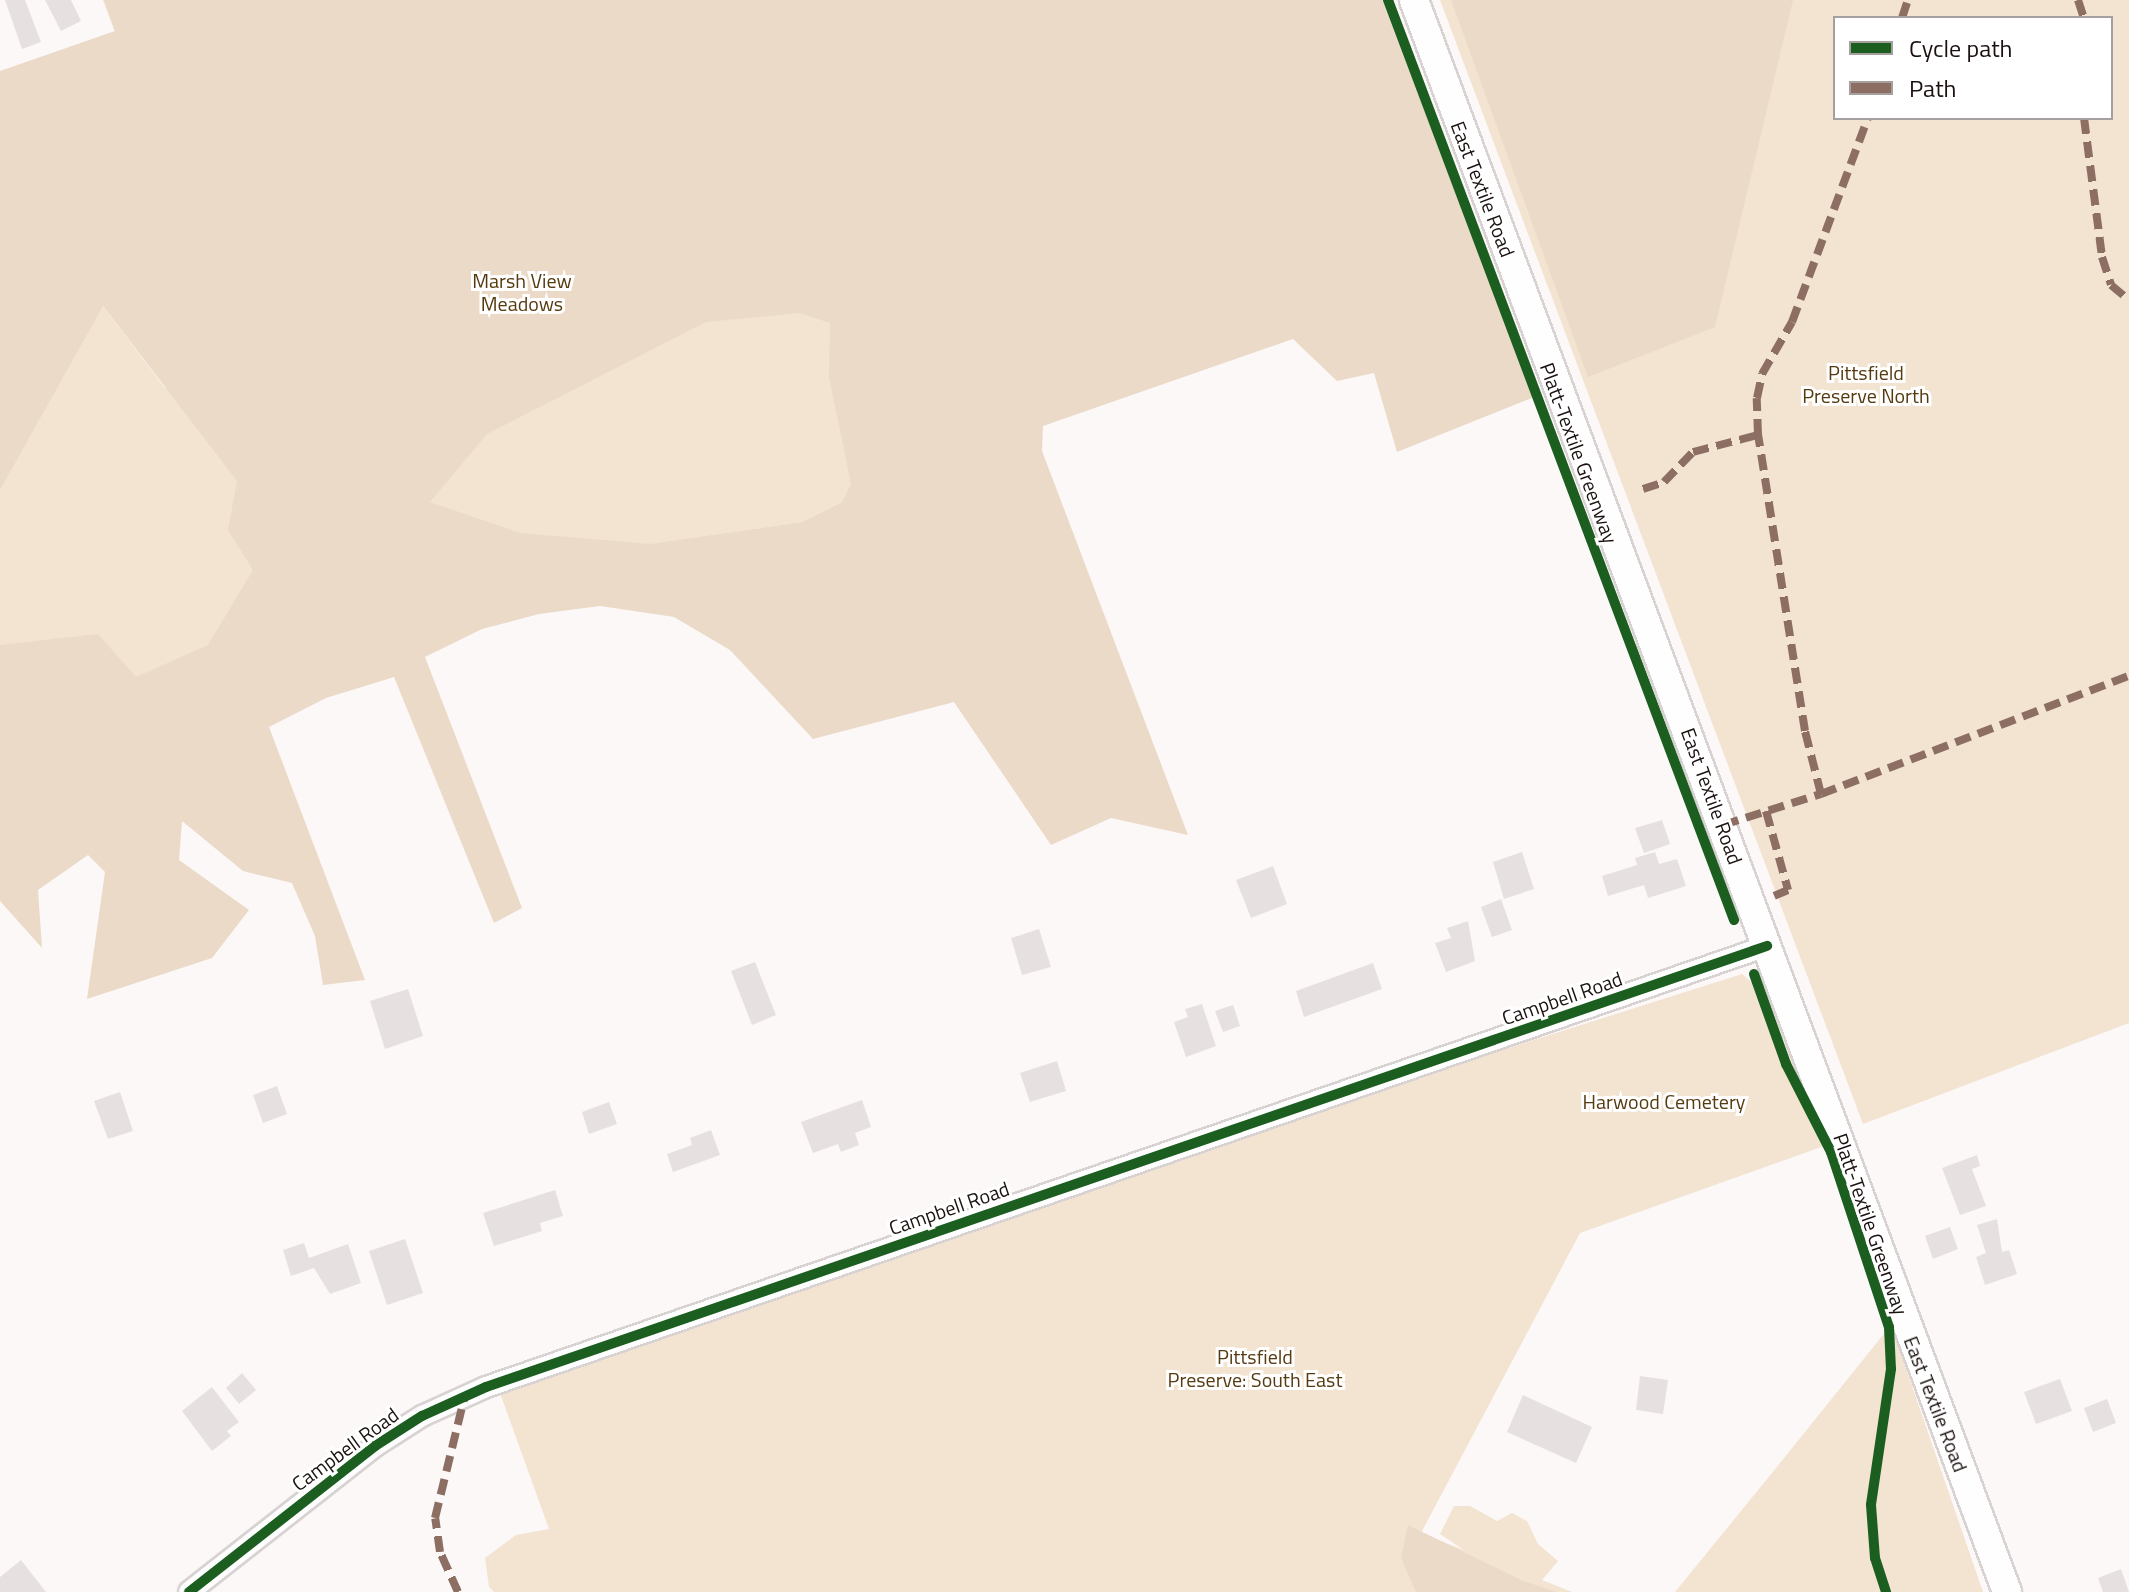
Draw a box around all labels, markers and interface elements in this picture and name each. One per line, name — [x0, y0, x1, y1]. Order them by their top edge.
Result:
legend — [1833, 16, 2113, 120]
text: Cycle path — [1909, 30, 2012, 66]
text: Path — [1909, 70, 1956, 106]
street label: East Textile Road — [1446, 118, 1520, 260]
park label: Marsh View Meadows — [472, 269, 572, 316]
street label: Platt-Textile Greenway — [1535, 359, 1623, 547]
park label: Pittsfield Preserve North — [1802, 361, 1930, 408]
street label: East Textile Road — [1676, 725, 1748, 867]
street label: Campbell Road — [1499, 966, 1625, 1030]
park label: Harwood Cemetery — [1583, 1089, 1745, 1113]
street label: Platt-Textile Greenway — [1829, 1130, 1913, 1318]
street label: Campbell Road — [886, 1176, 1012, 1240]
street label: East Textile Road — [1899, 1333, 1973, 1475]
park label: Pittsfield Preserve: South East — [1168, 1345, 1342, 1392]
street label: Campbell Road — [287, 1402, 403, 1496]

